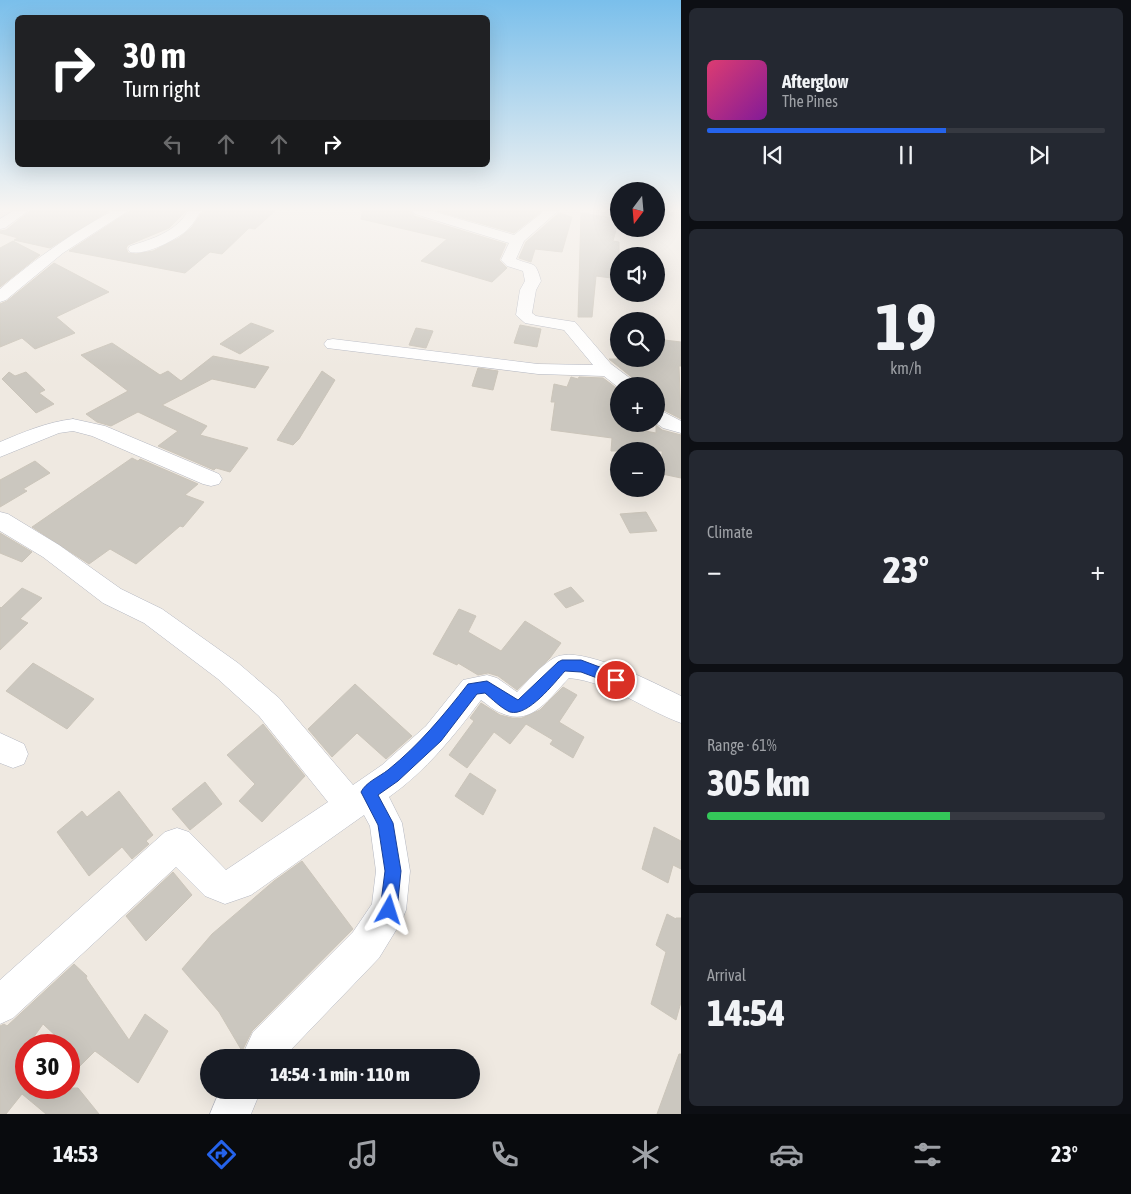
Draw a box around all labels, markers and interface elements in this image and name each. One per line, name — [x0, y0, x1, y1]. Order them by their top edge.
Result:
icon: right — [40, 35, 105, 100]
text: 30 m — [123, 35, 186, 75]
text: Afterglow — [782, 70, 849, 92]
text: Turn right — [123, 76, 200, 102]
text: The Pines — [782, 92, 838, 110]
icon: left — [159, 130, 187, 158]
icon: ahead — [212, 130, 240, 158]
icon: ahead — [265, 130, 293, 158]
icon: right — [318, 130, 346, 158]
icon: previous — [759, 141, 787, 169]
icon: pause — [892, 141, 920, 169]
icon: next — [1025, 141, 1053, 169]
north arrow — [610, 182, 665, 238]
map controls — [610, 182, 665, 497]
button: sound — [610, 247, 665, 302]
text: 19 — [875, 289, 937, 364]
button: search — [610, 312, 665, 367]
text: km/h — [890, 359, 922, 377]
button: + — [610, 377, 665, 432]
button: − — [610, 442, 665, 497]
text: Climate — [707, 523, 753, 541]
text: 23° — [883, 548, 929, 591]
text: − — [707, 554, 722, 586]
text: + — [1090, 554, 1105, 586]
pin — [595, 659, 637, 701]
icon: arrive — [602, 666, 630, 694]
text: Range · 61% — [707, 736, 777, 754]
text: 305 km — [707, 761, 810, 804]
position arrow — [362, 883, 414, 935]
text: Arrival — [707, 966, 746, 984]
text: 14:54 — [707, 991, 785, 1034]
speed limit sign: 30 — [15, 1034, 80, 1099]
text: 14:54 · 1 min · 110 m — [270, 1063, 410, 1085]
icon: directions — [204, 1137, 239, 1172]
icon: music — [346, 1137, 381, 1172]
icon: phone — [487, 1137, 522, 1172]
icon: climate — [628, 1137, 663, 1172]
icon: car — [769, 1137, 804, 1172]
icon: filters — [910, 1137, 945, 1172]
text: 14:53 — [53, 1141, 98, 1167]
text: 23° — [1051, 1141, 1078, 1167]

